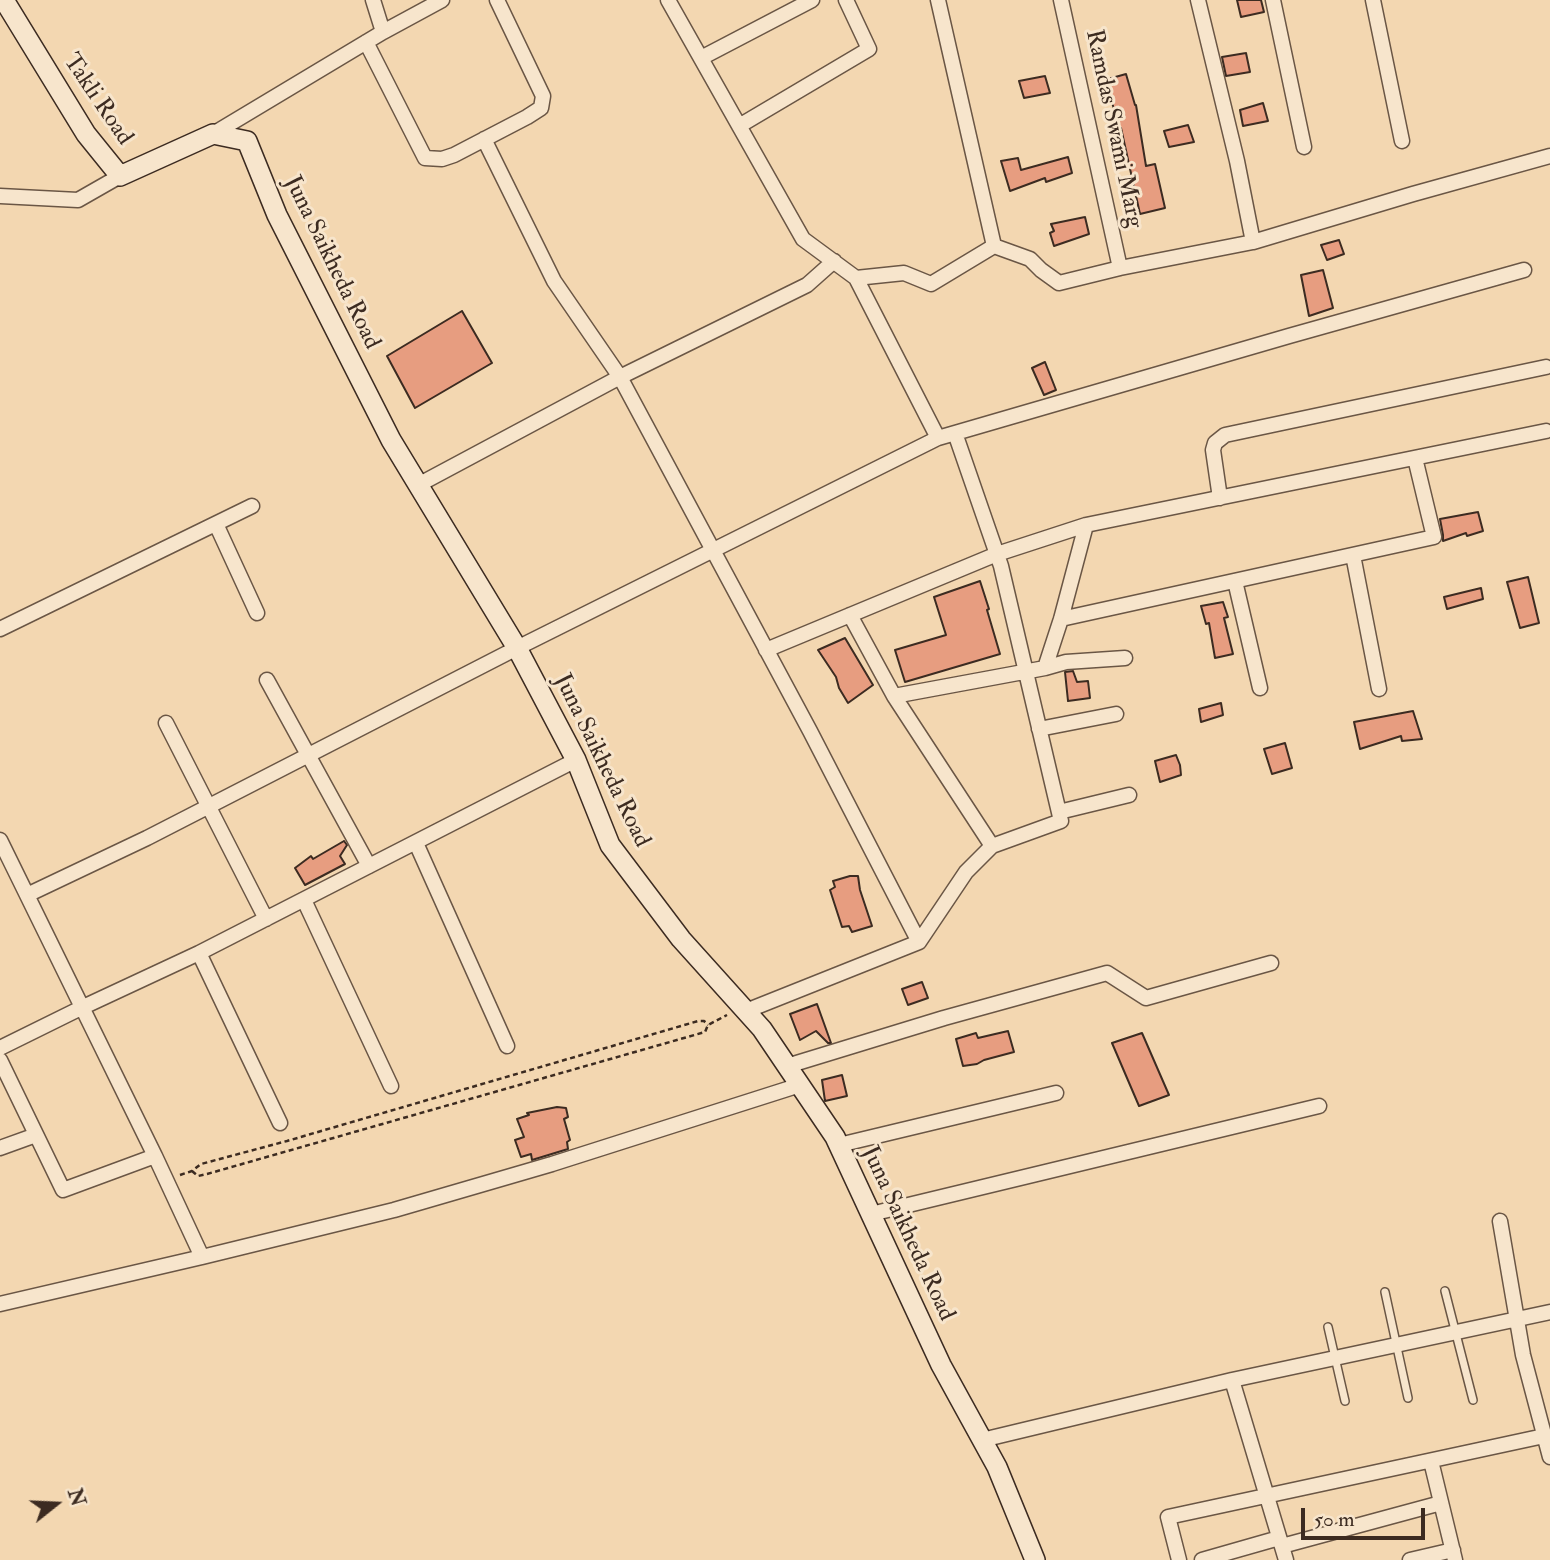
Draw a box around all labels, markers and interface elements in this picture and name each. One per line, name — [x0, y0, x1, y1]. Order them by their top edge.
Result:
street label: Ramdas Swami Marg — [1078, 27, 1148, 231]
street label: Takli Road — [56, 49, 138, 151]
street label: Juna Saikheda Road — [277, 172, 385, 354]
street label: Juna Saikheda Road — [547, 670, 655, 852]
street label: Juna Saikheda Road — [854, 1142, 960, 1326]
north arrow — [21, 1469, 91, 1539]
text: N — [62, 1486, 90, 1509]
scale bar — [1305, 1494, 1429, 1538]
text: 50 m — [1314, 1506, 1355, 1533]

